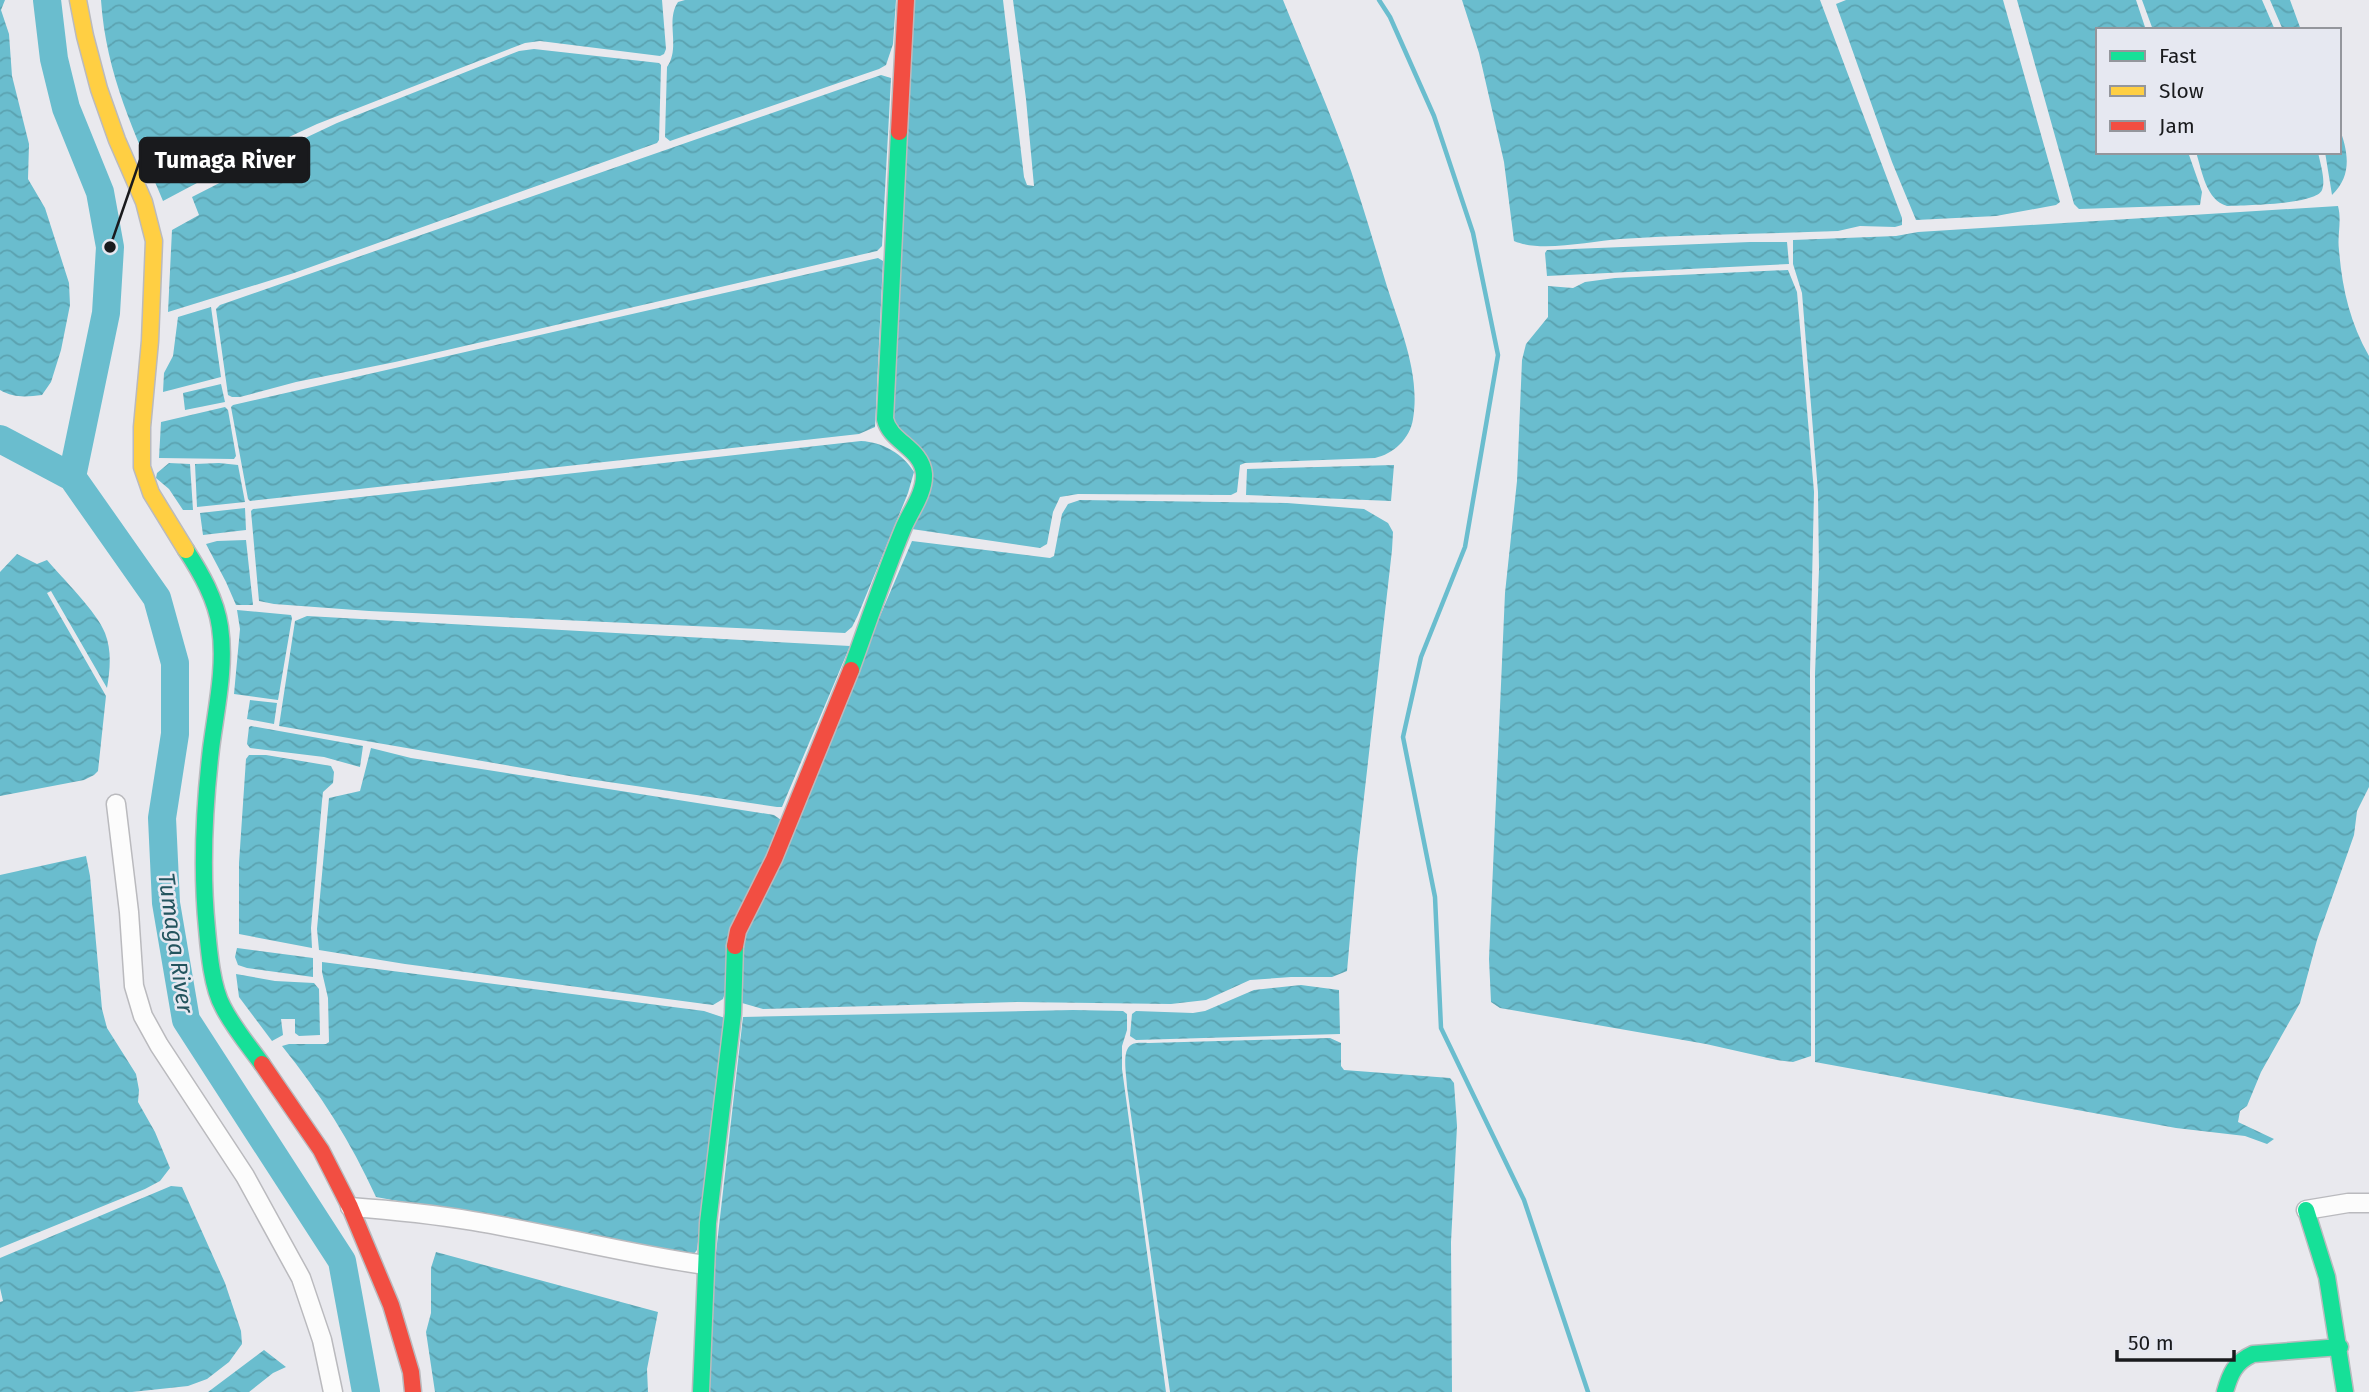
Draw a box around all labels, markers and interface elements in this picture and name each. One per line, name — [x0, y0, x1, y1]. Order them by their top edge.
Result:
legend — [2096, 28, 2341, 154]
text: Fast — [2159, 43, 2197, 69]
text: Slow — [2159, 78, 2204, 104]
text: Jam — [2159, 113, 2195, 139]
callout: Tumaga River — [140, 138, 309, 182]
text: Tumaga River — [155, 146, 296, 174]
water label: Tumaga River — [152, 871, 200, 1016]
scale bar — [2117, 1318, 2234, 1362]
text: 50 m — [2128, 1330, 2174, 1356]

